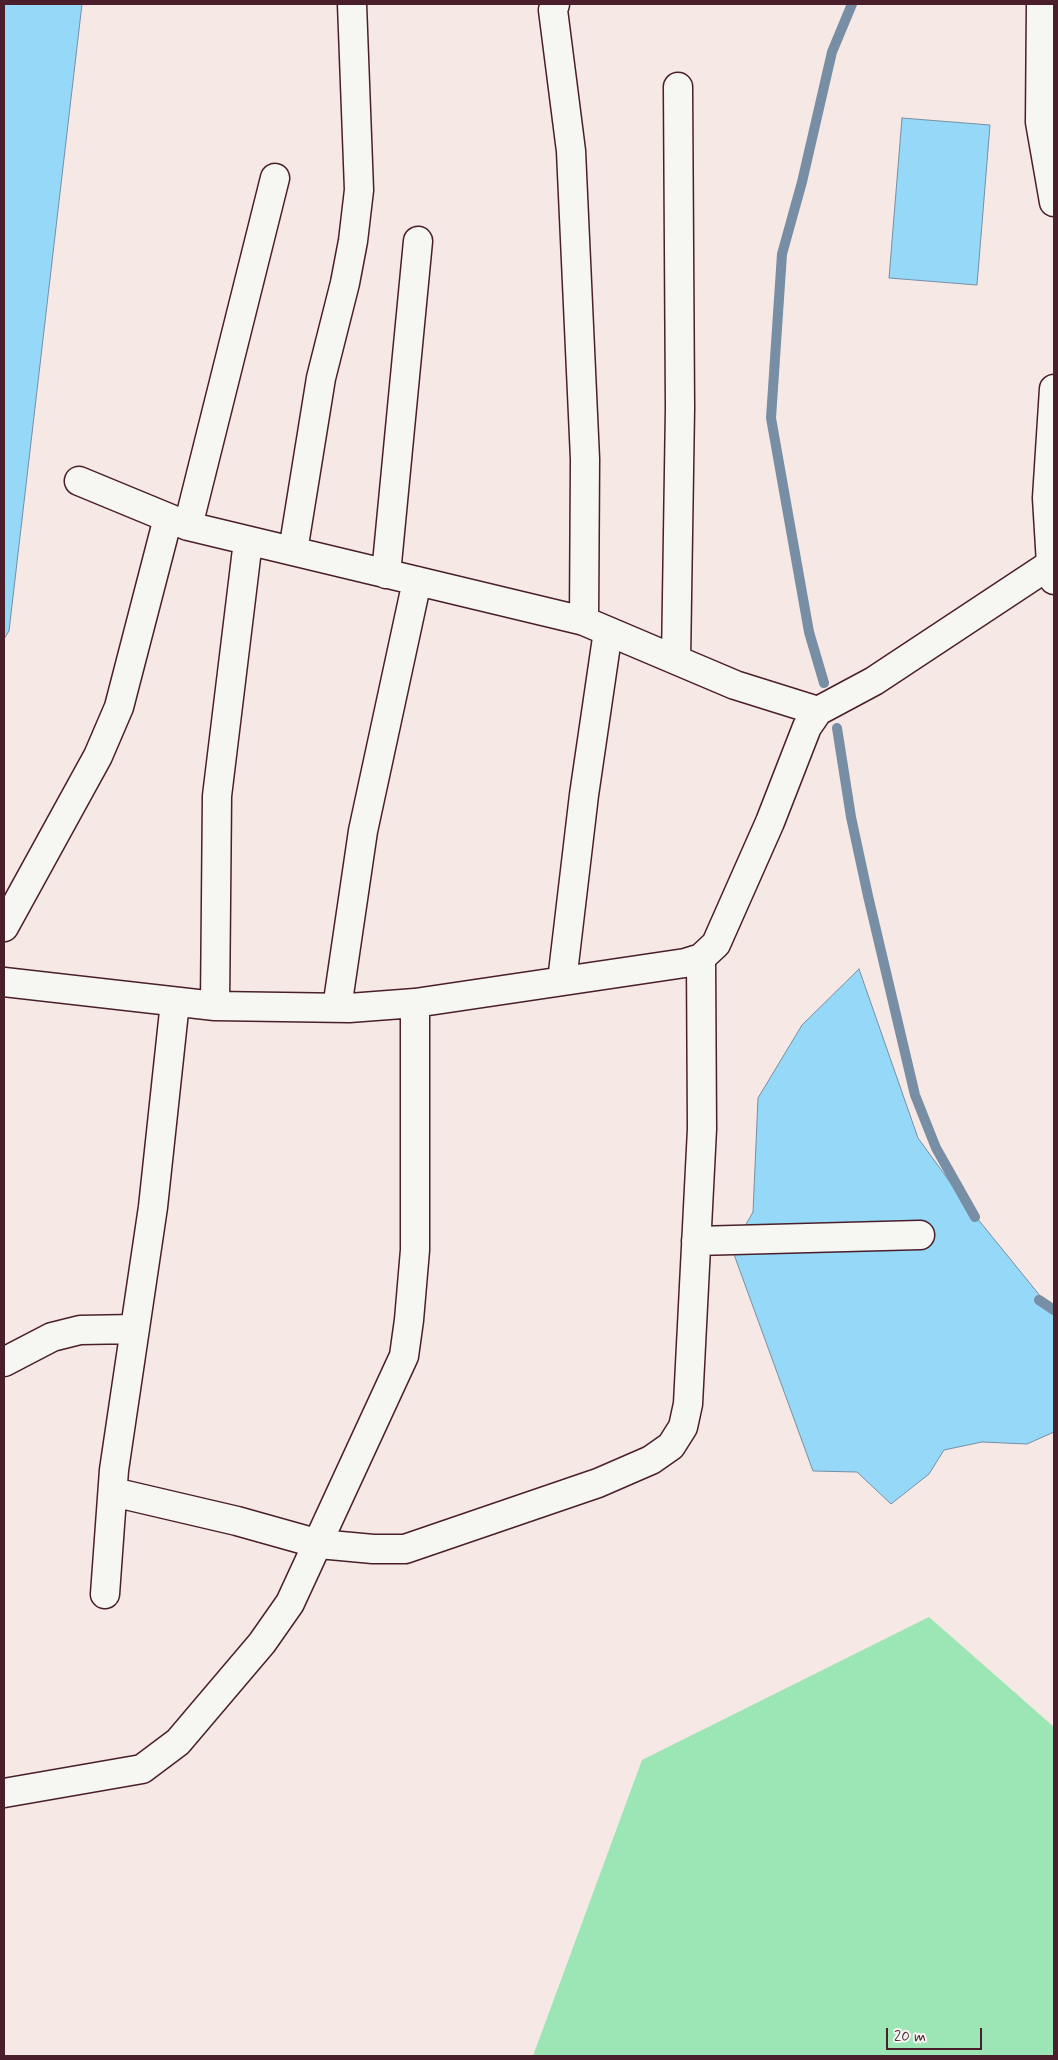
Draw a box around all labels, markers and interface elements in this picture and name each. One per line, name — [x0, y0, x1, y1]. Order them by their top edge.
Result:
scale bar — [888, 2018, 984, 2050]
text: 20 m — [894, 2027, 926, 2047]

